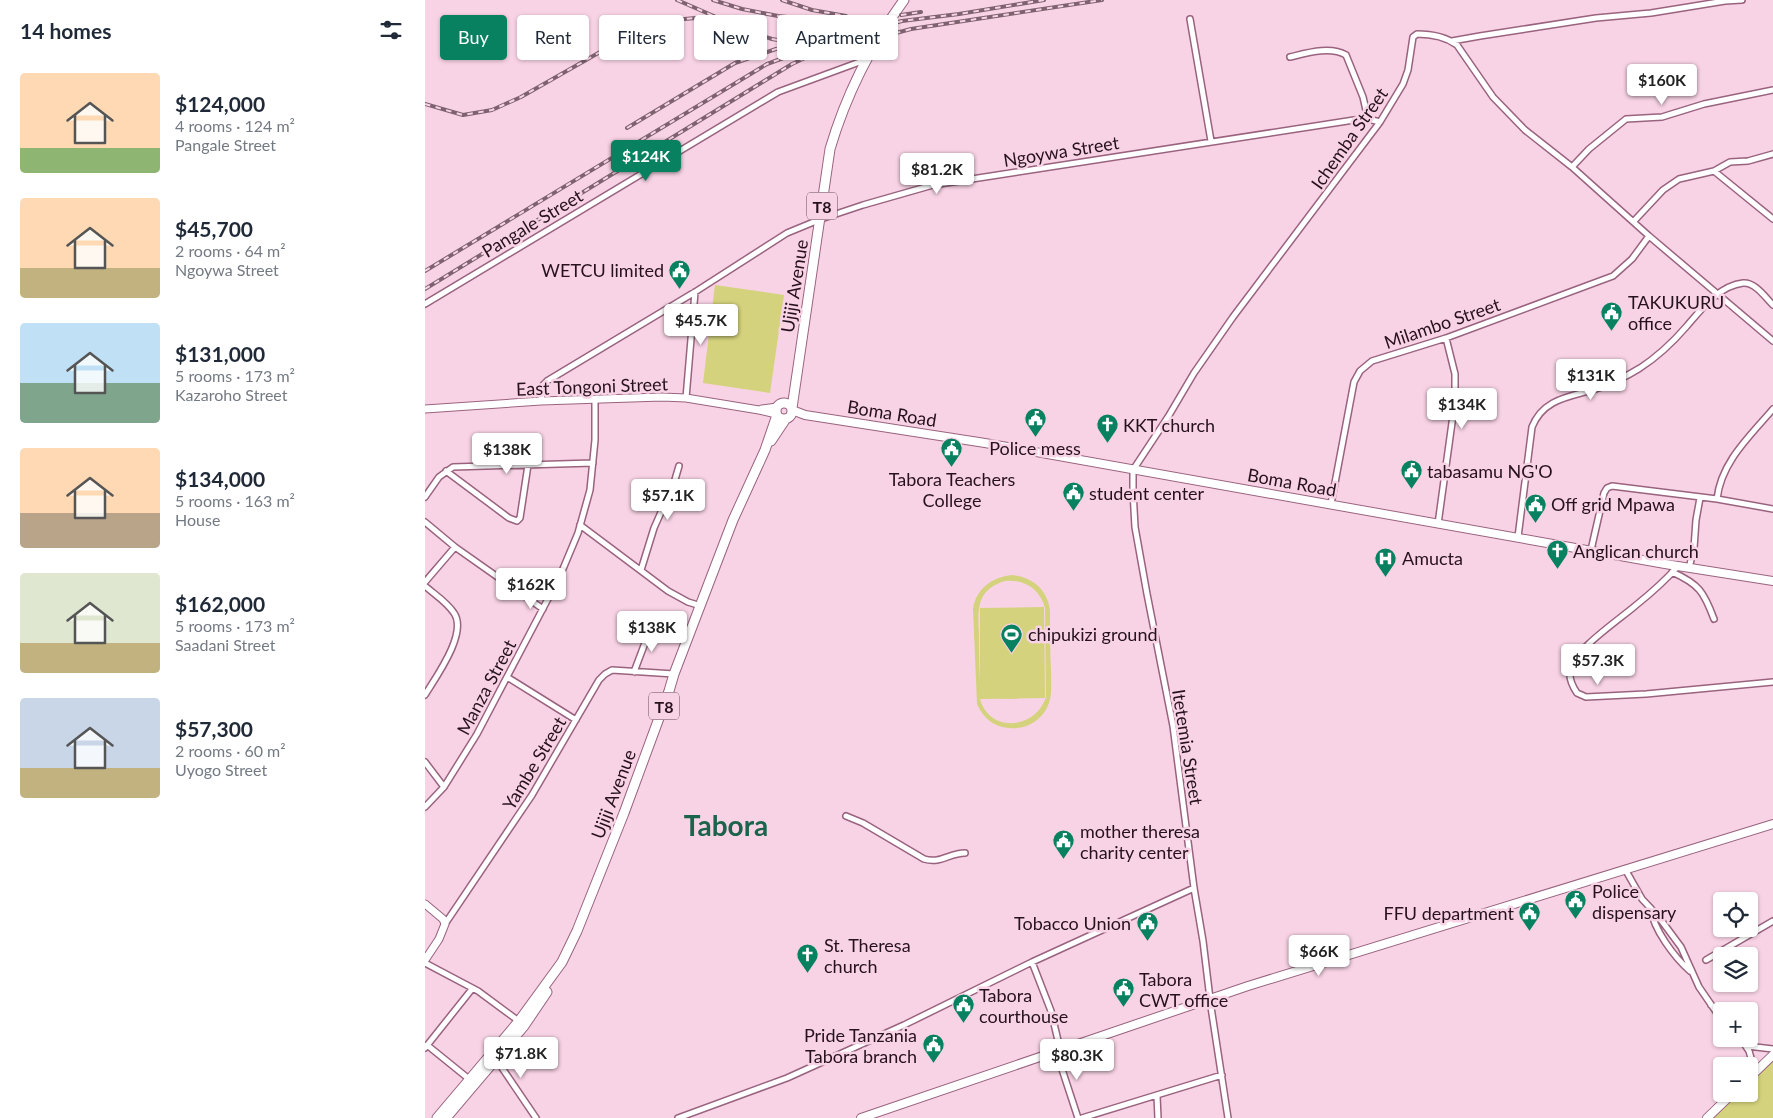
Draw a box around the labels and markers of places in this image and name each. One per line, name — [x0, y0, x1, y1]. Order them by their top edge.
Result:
pin: $160K — [1627, 64, 1697, 106]
pin: $124K — [611, 140, 681, 182]
pin: $81.2K — [896, 152, 978, 195]
public building icon: WETCU limited — [668, 258, 692, 289]
place label: WETCU limited — [541, 259, 664, 281]
place label: TAKUKURU office — [1628, 291, 1724, 334]
public building icon: TAKUKURU office — [1600, 300, 1624, 331]
pin: $45.7K — [660, 304, 742, 346]
pin: $131K — [1556, 358, 1626, 401]
pin: $134K — [1427, 388, 1497, 430]
public building icon: Police mess — [1023, 406, 1047, 437]
church icon: KKT church — [1095, 413, 1119, 444]
place label: KKT church — [1123, 414, 1215, 436]
pin: $138K — [472, 432, 542, 475]
public building icon: Tabora Teachers College — [940, 437, 964, 468]
place label: Police mess — [989, 437, 1081, 459]
public building icon: tabasamu NG'O — [1399, 459, 1423, 490]
place label: tabasamu NG'O — [1427, 460, 1553, 482]
place label: Tabora Teachers College — [889, 468, 1015, 511]
pin: $57.1K — [627, 478, 709, 521]
public building icon: student center — [1061, 481, 1085, 512]
place label: student center — [1089, 482, 1205, 504]
public building icon: Off grid Mpawa — [1523, 492, 1547, 523]
place label: Off grid Mpawa — [1551, 493, 1675, 515]
church icon: Anglican church — [1545, 539, 1569, 570]
place label: Anglican church — [1573, 540, 1699, 562]
hospital icon: Amucta — [1374, 546, 1398, 577]
place label: Amucta — [1402, 547, 1463, 569]
pin: $162K — [496, 568, 566, 610]
pin: $138K — [617, 610, 687, 653]
sports icon: chipukizi ground — [1000, 622, 1024, 653]
place label: chipukizi ground — [1028, 623, 1158, 645]
pin: $57.3K — [1557, 644, 1639, 686]
place label: mother theresa charity center — [1080, 820, 1200, 863]
public building icon: mother theresa charity center — [1052, 829, 1076, 860]
place label: Police dispensary — [1592, 880, 1677, 923]
public building icon: Police dispensary — [1564, 889, 1588, 920]
public building icon: FFU department — [1518, 901, 1542, 932]
place label: FFU department — [1383, 902, 1515, 924]
public building icon: Tobacco Union — [1135, 911, 1159, 942]
place label: Tobacco Union — [1014, 912, 1131, 934]
place label: St. Theresa church — [824, 934, 911, 977]
pin: $66K — [1289, 934, 1349, 977]
church icon: St. Theresa church — [796, 943, 820, 974]
place label: Tabora CWT office — [1139, 968, 1228, 1011]
public building icon: Tabora CWT office — [1111, 977, 1135, 1008]
place label: Tabora courthouse — [979, 984, 1068, 1027]
public building icon: Tabora courthouse — [951, 993, 975, 1024]
place label: Pride Tanzania Tabora branch — [804, 1024, 917, 1067]
public building icon: Pride Tanzania Tabora branch — [921, 1033, 945, 1064]
pin: $71.8K — [480, 1036, 562, 1079]
pin: $80.3K — [1036, 1038, 1118, 1081]

